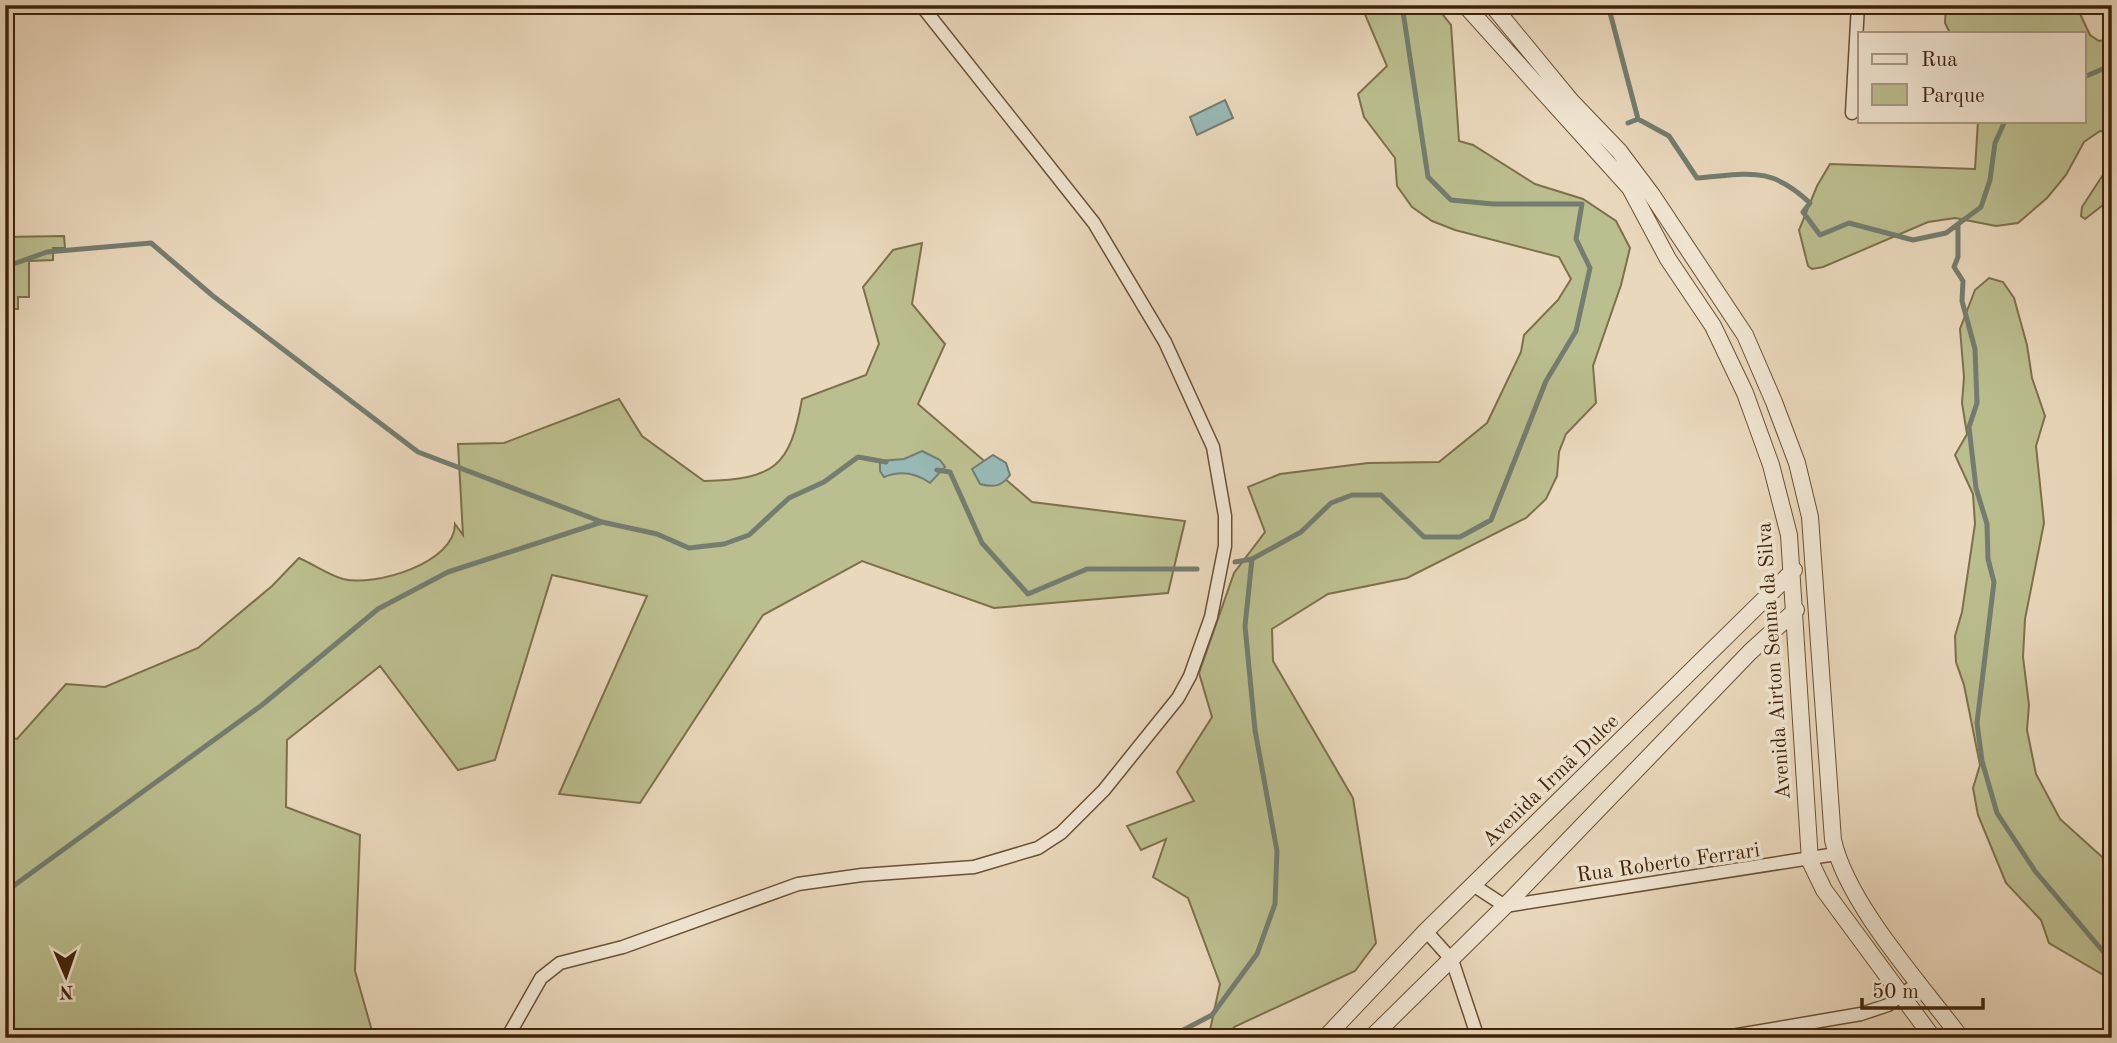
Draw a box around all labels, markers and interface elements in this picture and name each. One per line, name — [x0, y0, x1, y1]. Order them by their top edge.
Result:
legend — [1858, 32, 2086, 122]
text: Rua — [1921, 50, 1958, 71]
text: Parque — [1921, 86, 1985, 107]
street label: Avenida Airton Senna da Silva — [1754, 521, 1795, 800]
street label: Avenida Irmã Dulce — [1479, 711, 1623, 851]
street label: Rua Roberto Ferrari — [1575, 840, 1761, 887]
north arrow — [32, 942, 102, 1012]
scale bar — [1862, 966, 1982, 1010]
text: N — [58, 981, 74, 1000]
text: 50 m — [1872, 982, 1919, 1003]

